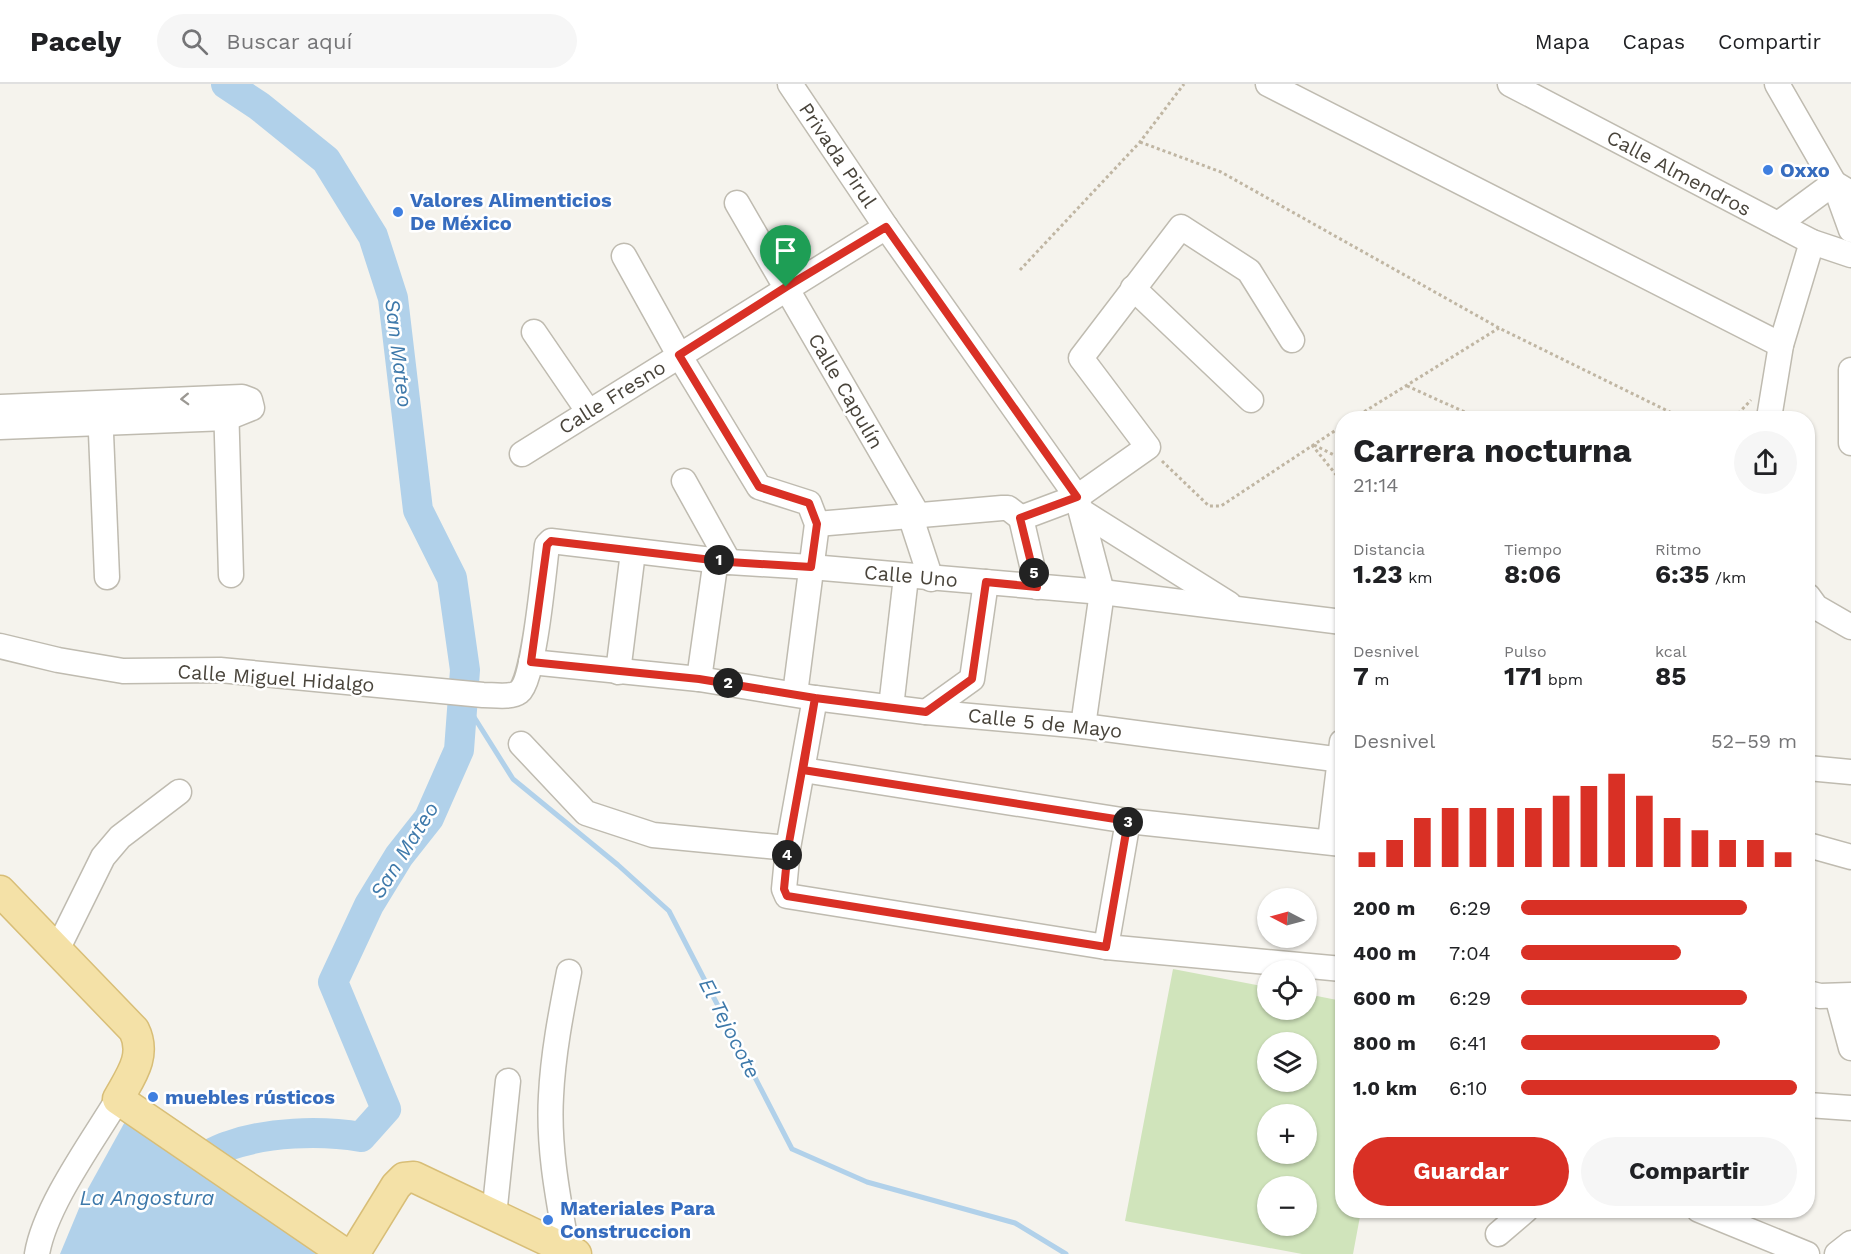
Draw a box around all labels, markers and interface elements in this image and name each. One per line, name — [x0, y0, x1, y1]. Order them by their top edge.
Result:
search box — [157, 14, 577, 68]
text: Pacely — [30, 25, 121, 58]
icon: search — [178, 25, 211, 58]
text: Buscar aquí — [226, 29, 352, 54]
text: Mapa — [1535, 29, 1590, 54]
text: Capas — [1623, 29, 1685, 54]
text: Compartir — [1718, 29, 1821, 54]
street label: Privada Pirul — [794, 98, 882, 212]
street label: Calle Almendros — [1603, 125, 1755, 221]
place label: Oxxo — [1780, 158, 1830, 182]
marker: Oxxo — [1761, 163, 1775, 177]
place label: Valores Alimenticios De México — [410, 188, 612, 235]
marker: Valores Alimenticios De México — [391, 205, 405, 219]
pin — [760, 225, 811, 287]
icon: arrive — [769, 234, 802, 267]
water label: San Mateo — [380, 297, 418, 409]
street label: Calle Capulín — [803, 329, 889, 453]
street label: Calle Fresno — [554, 355, 670, 439]
one-way arrow — [181, 392, 190, 405]
text: Carrera nocturna — [1353, 431, 1632, 470]
button: share — [1734, 431, 1797, 494]
text: 21:14 — [1353, 473, 1398, 497]
text: Distancia — [1353, 540, 1425, 559]
text: Tiempo — [1504, 540, 1562, 559]
text: Ritmo — [1655, 540, 1701, 559]
pin: 1 — [704, 545, 734, 575]
text: 1 — [716, 550, 722, 569]
pin: 5 — [1019, 558, 1049, 588]
text: 1.23 — [1353, 559, 1403, 589]
text: 8:06 — [1504, 559, 1561, 589]
text: 6:35 — [1655, 559, 1709, 589]
street label: Calle Uno — [863, 560, 959, 592]
text: 5 — [1029, 563, 1039, 582]
text: km — [1403, 568, 1432, 587]
text: /km — [1709, 568, 1746, 587]
text: Desnivel — [1353, 642, 1419, 661]
text: Pulso — [1504, 642, 1547, 661]
text: kcal — [1655, 642, 1687, 661]
street label: Calle Miguel Hidalgo — [177, 659, 375, 697]
text: 7 — [1353, 661, 1369, 691]
text: 171 — [1504, 661, 1542, 691]
text: 85 — [1655, 661, 1686, 691]
pin: 2 — [713, 668, 743, 698]
text: m — [1369, 670, 1390, 689]
text: bpm — [1542, 670, 1583, 689]
text: 2 — [723, 673, 733, 692]
street label: Calle 5 de Mayo — [967, 703, 1123, 743]
text: Desnivel — [1353, 729, 1435, 753]
text: 52–59 m — [1711, 729, 1797, 753]
water label: San Mateo — [364, 797, 444, 903]
pin: 3 — [1113, 807, 1143, 837]
text: 3 — [1123, 812, 1133, 831]
pin: 4 — [772, 840, 802, 870]
text: 4 — [782, 845, 792, 864]
north arrow — [1257, 888, 1317, 948]
map controls — [1257, 888, 1317, 1236]
text: 200 m — [1353, 896, 1415, 920]
text: 6:29 — [1449, 896, 1491, 920]
text: 400 m — [1353, 941, 1416, 965]
text: 7:04 — [1449, 941, 1491, 965]
button: locate — [1257, 960, 1317, 1020]
water label: El Tejocote — [694, 974, 766, 1082]
text: 600 m — [1353, 986, 1416, 1010]
text: 6:29 — [1449, 986, 1491, 1010]
text: 800 m — [1353, 1031, 1416, 1055]
text: 6:41 — [1449, 1031, 1487, 1055]
button: layers — [1257, 1032, 1317, 1092]
text: 1.0 km — [1353, 1076, 1417, 1100]
text: 6:10 — [1449, 1076, 1487, 1100]
place label: muebles rústicos — [165, 1085, 335, 1109]
marker: muebles rústicos — [146, 1090, 160, 1104]
button: + — [1257, 1104, 1317, 1164]
button: Guardar — [1353, 1137, 1569, 1206]
button: Compartir — [1581, 1137, 1797, 1206]
button: − — [1257, 1176, 1317, 1236]
water label: La Angostura — [80, 1185, 215, 1210]
place label: Materiales Para Construccion — [560, 1196, 716, 1243]
marker: Materiales Para Construccion — [541, 1213, 555, 1227]

